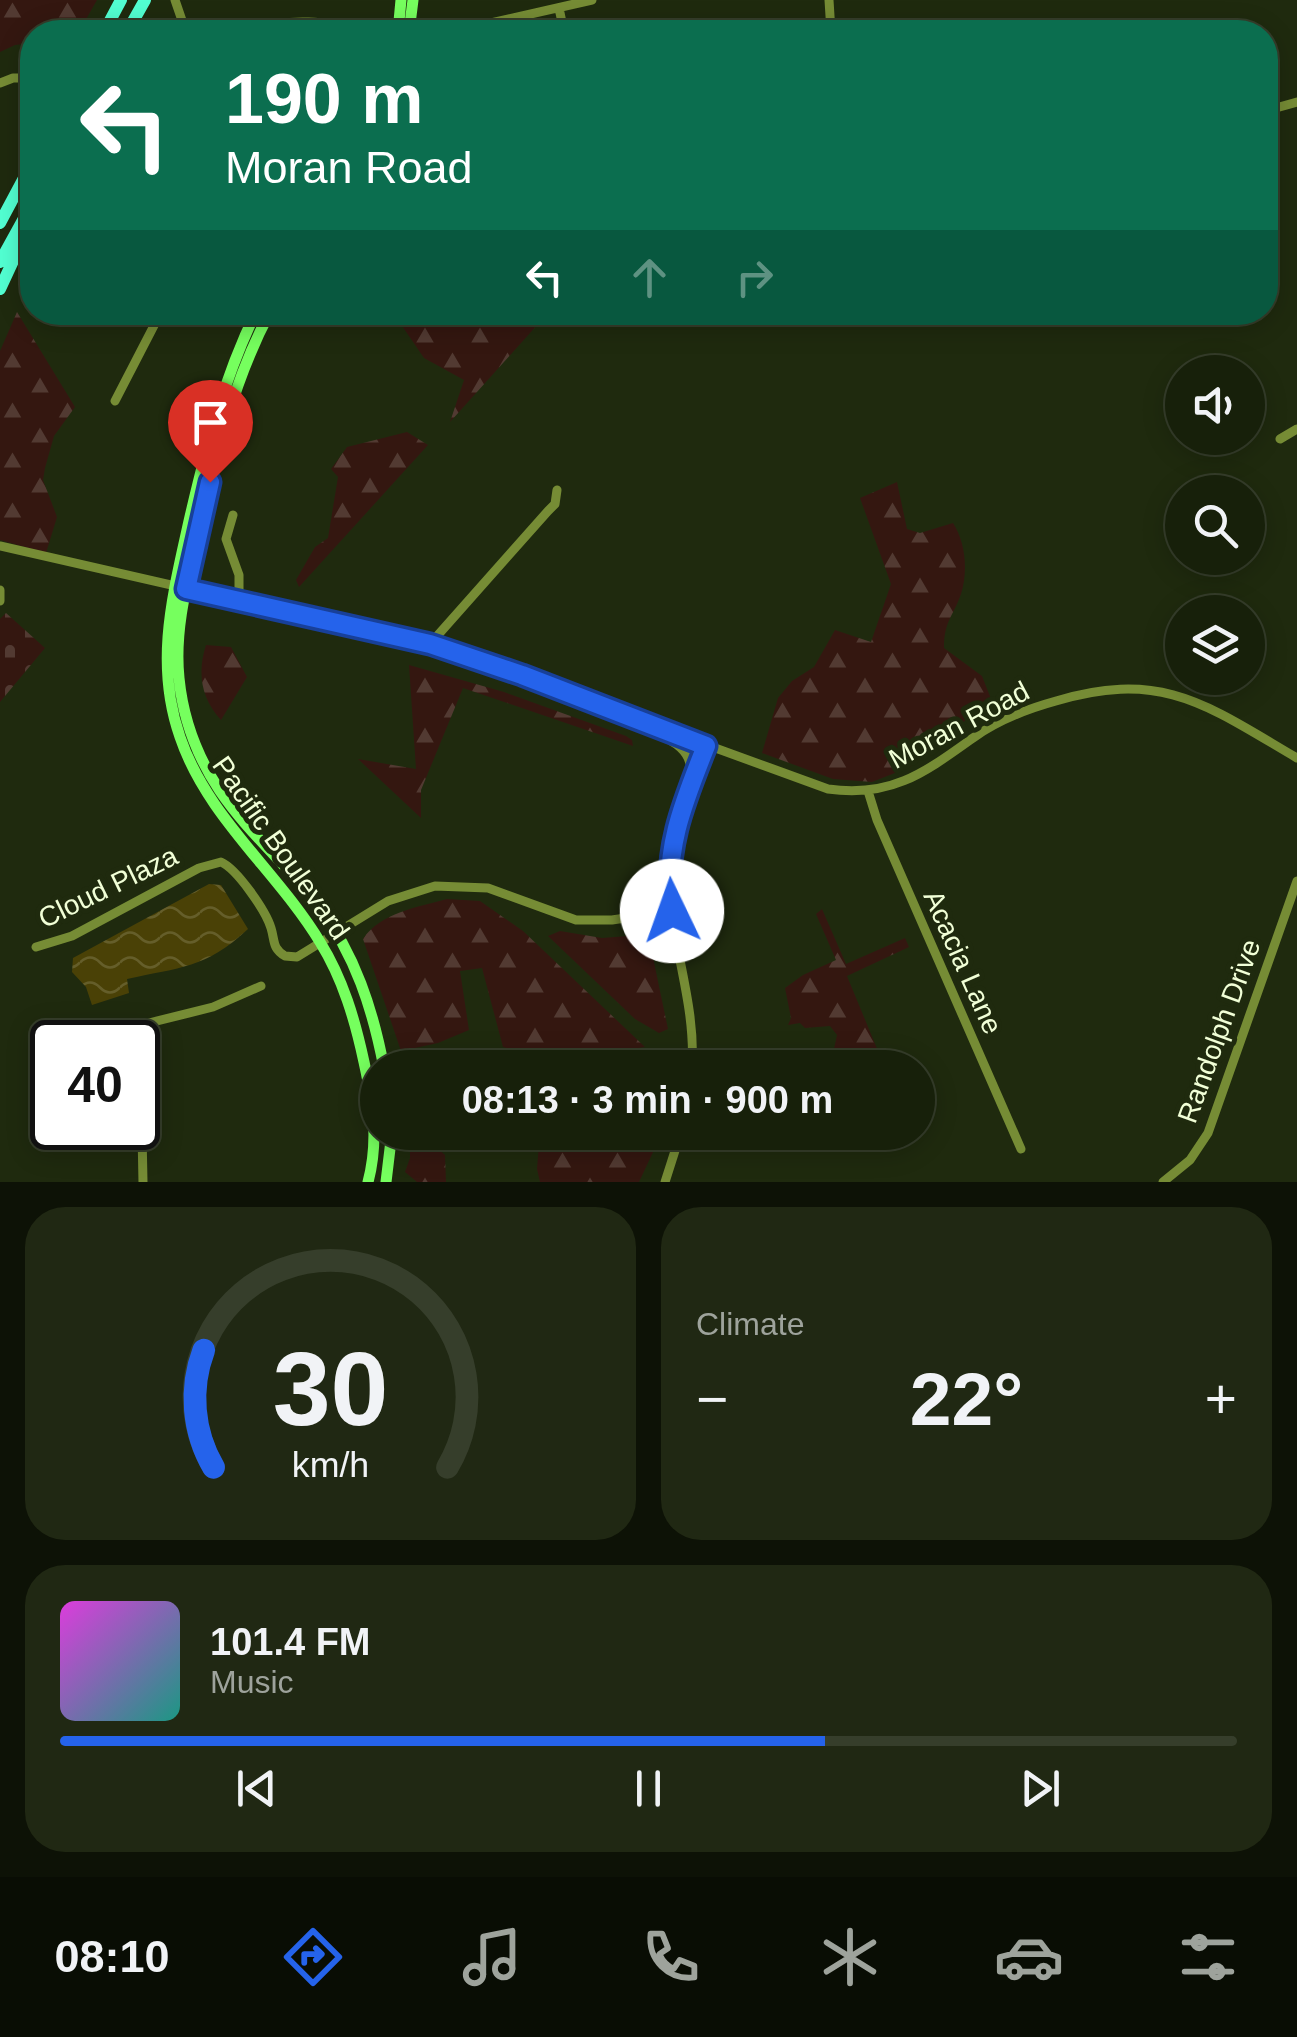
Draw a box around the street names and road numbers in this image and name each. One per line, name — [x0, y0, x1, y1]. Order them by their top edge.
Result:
street label: Moran Road — [884, 675, 1034, 775]
street label: Pacific Boulevard — [206, 751, 356, 945]
street label: Cloud Plaza — [33, 840, 183, 934]
street label: Acacia Lane — [917, 885, 1009, 1039]
street label: Randolph Drive — [1171, 935, 1267, 1127]

